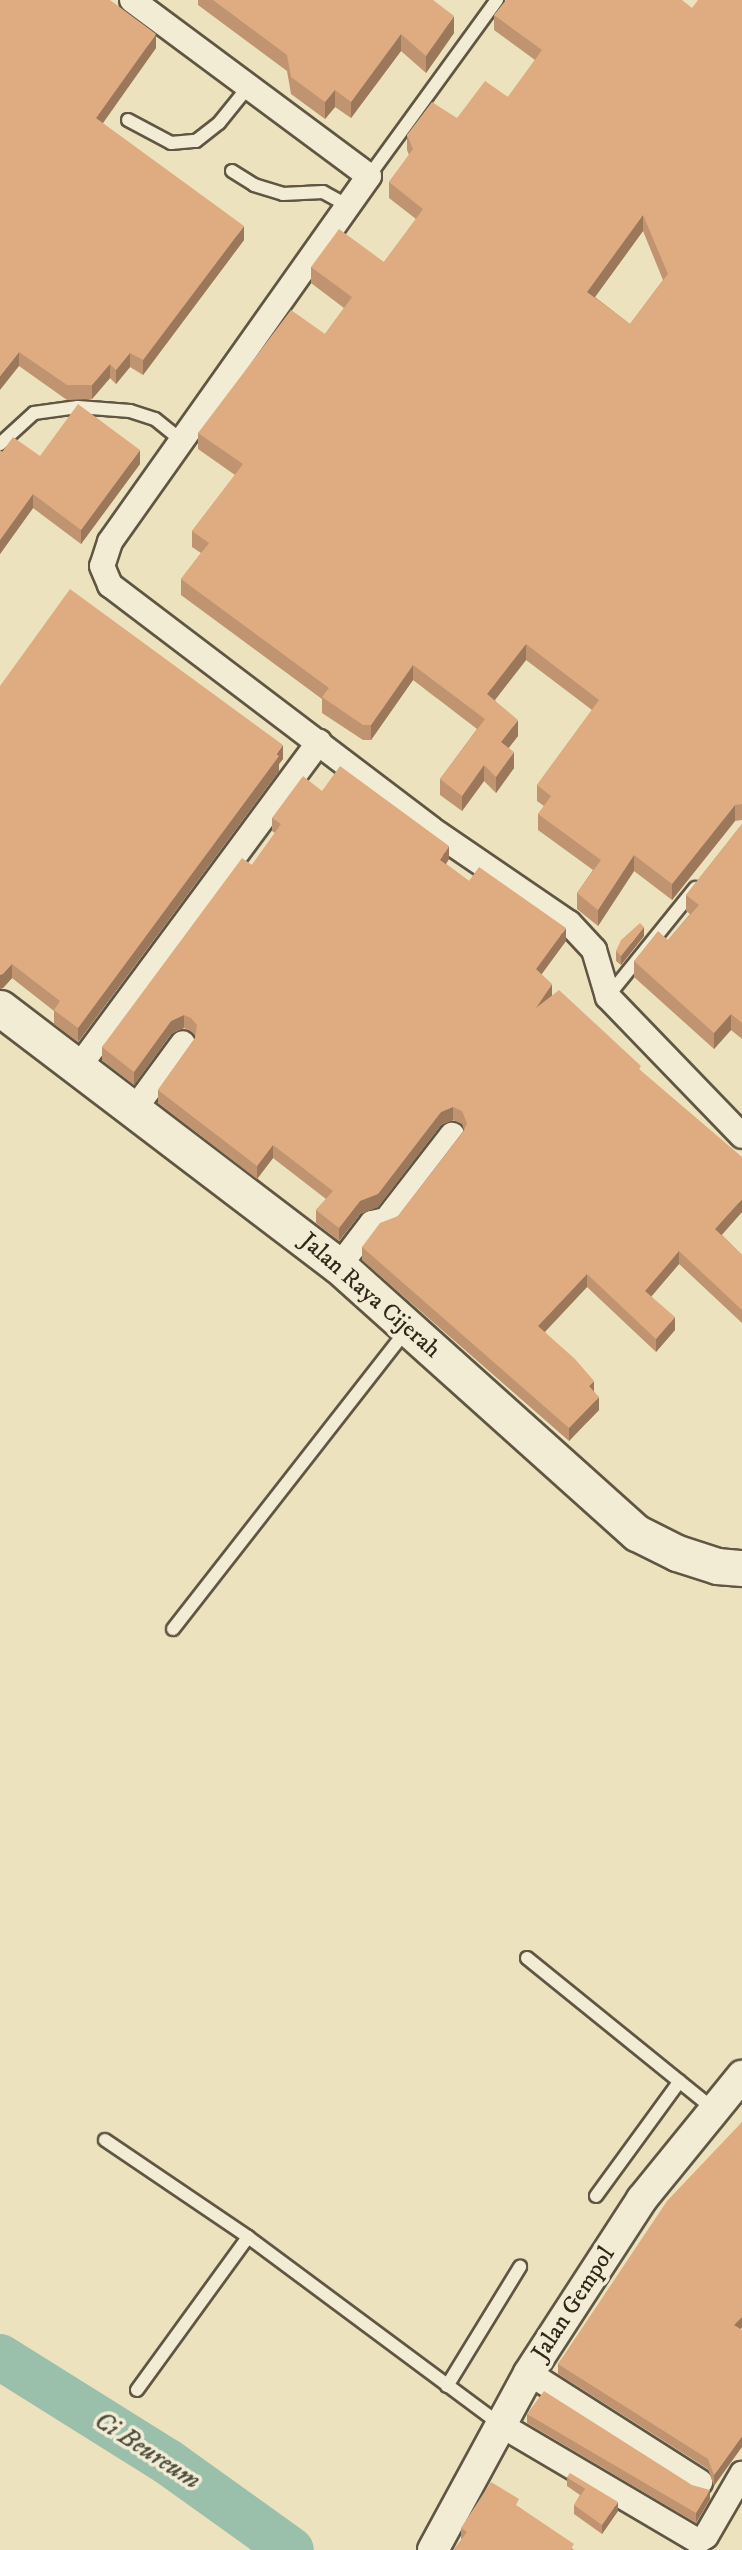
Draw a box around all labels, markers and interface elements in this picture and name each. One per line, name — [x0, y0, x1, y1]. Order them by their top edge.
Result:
street label: Jalan Raya Cijerah — [294, 1227, 446, 1365]
street label: Jalan Gempol — [527, 2242, 621, 2366]
water label: Ci Beureum — [88, 2405, 206, 2497]

